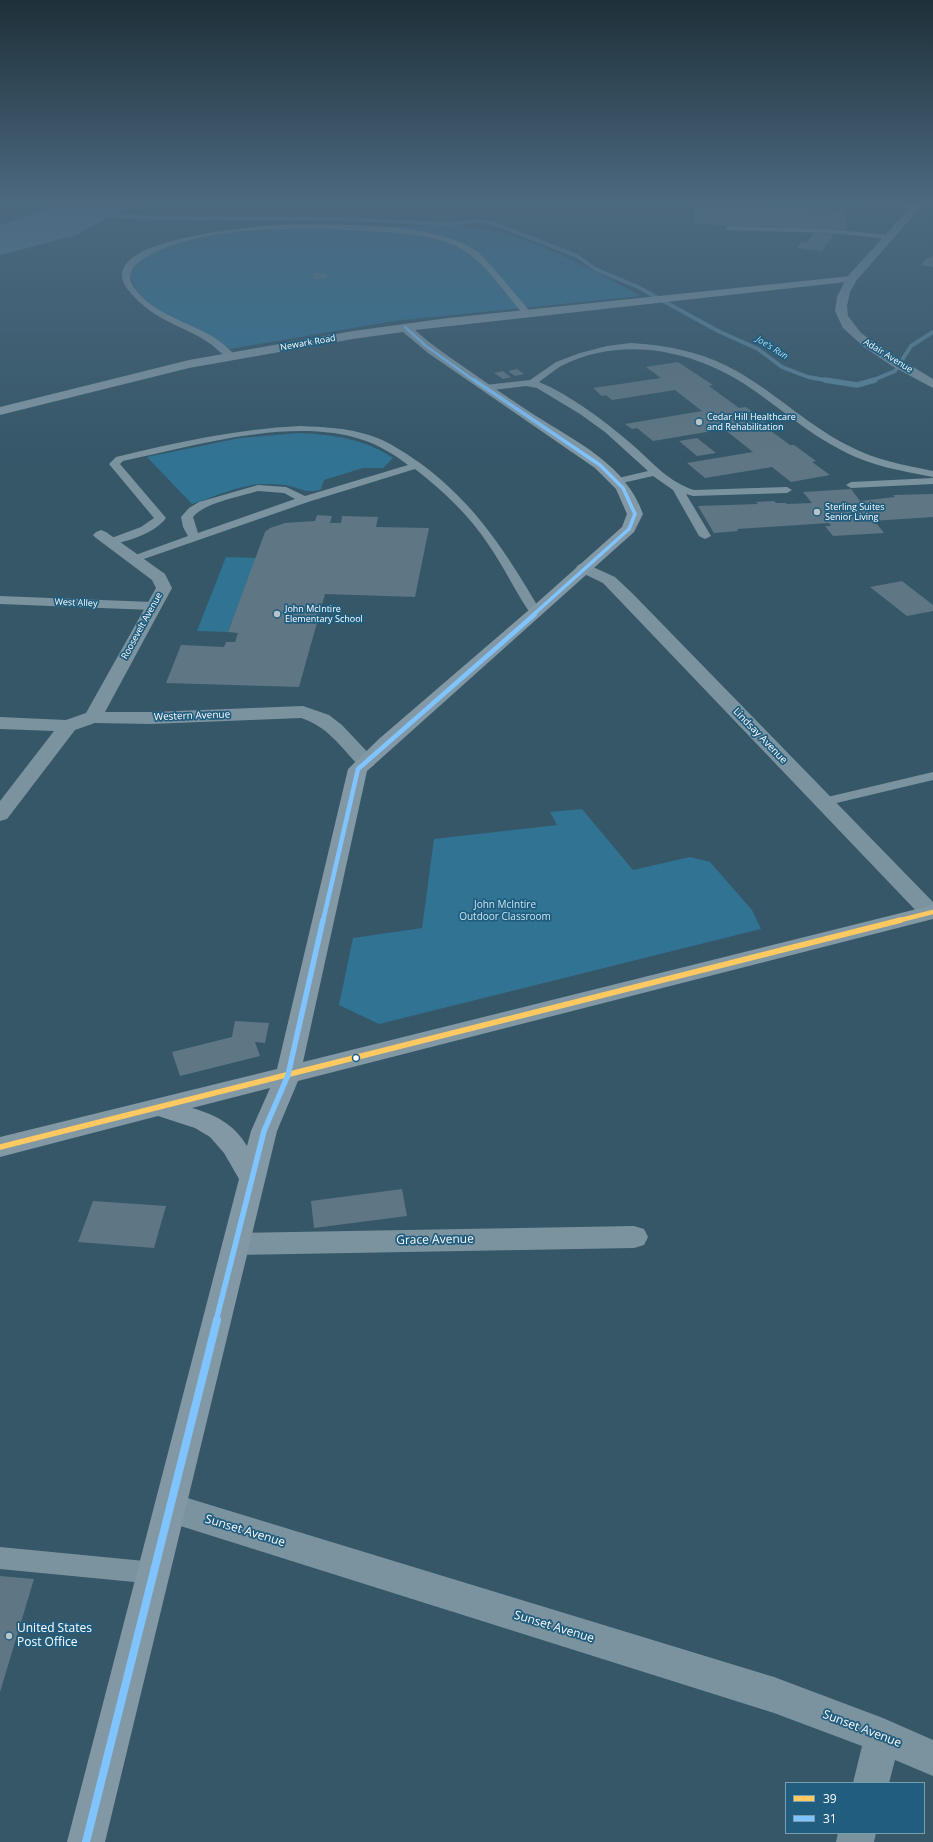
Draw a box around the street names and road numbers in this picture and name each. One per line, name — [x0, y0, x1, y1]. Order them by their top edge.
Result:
street label: Newark Road — [279, 333, 337, 353]
street label: Adair Avenue — [861, 337, 915, 375]
street label: Roosevelt Avenue — [119, 591, 165, 661]
street label: West Alley — [54, 597, 98, 609]
street label: Lindsay Avenue — [730, 706, 790, 766]
street label: Western Avenue — [154, 709, 230, 723]
street label: Grace Avenue — [396, 1232, 474, 1248]
street label: Sunset Avenue — [203, 1512, 287, 1550]
street label: Sunset Avenue — [512, 1608, 596, 1646]
street label: Sunset Avenue — [821, 1707, 903, 1751]

